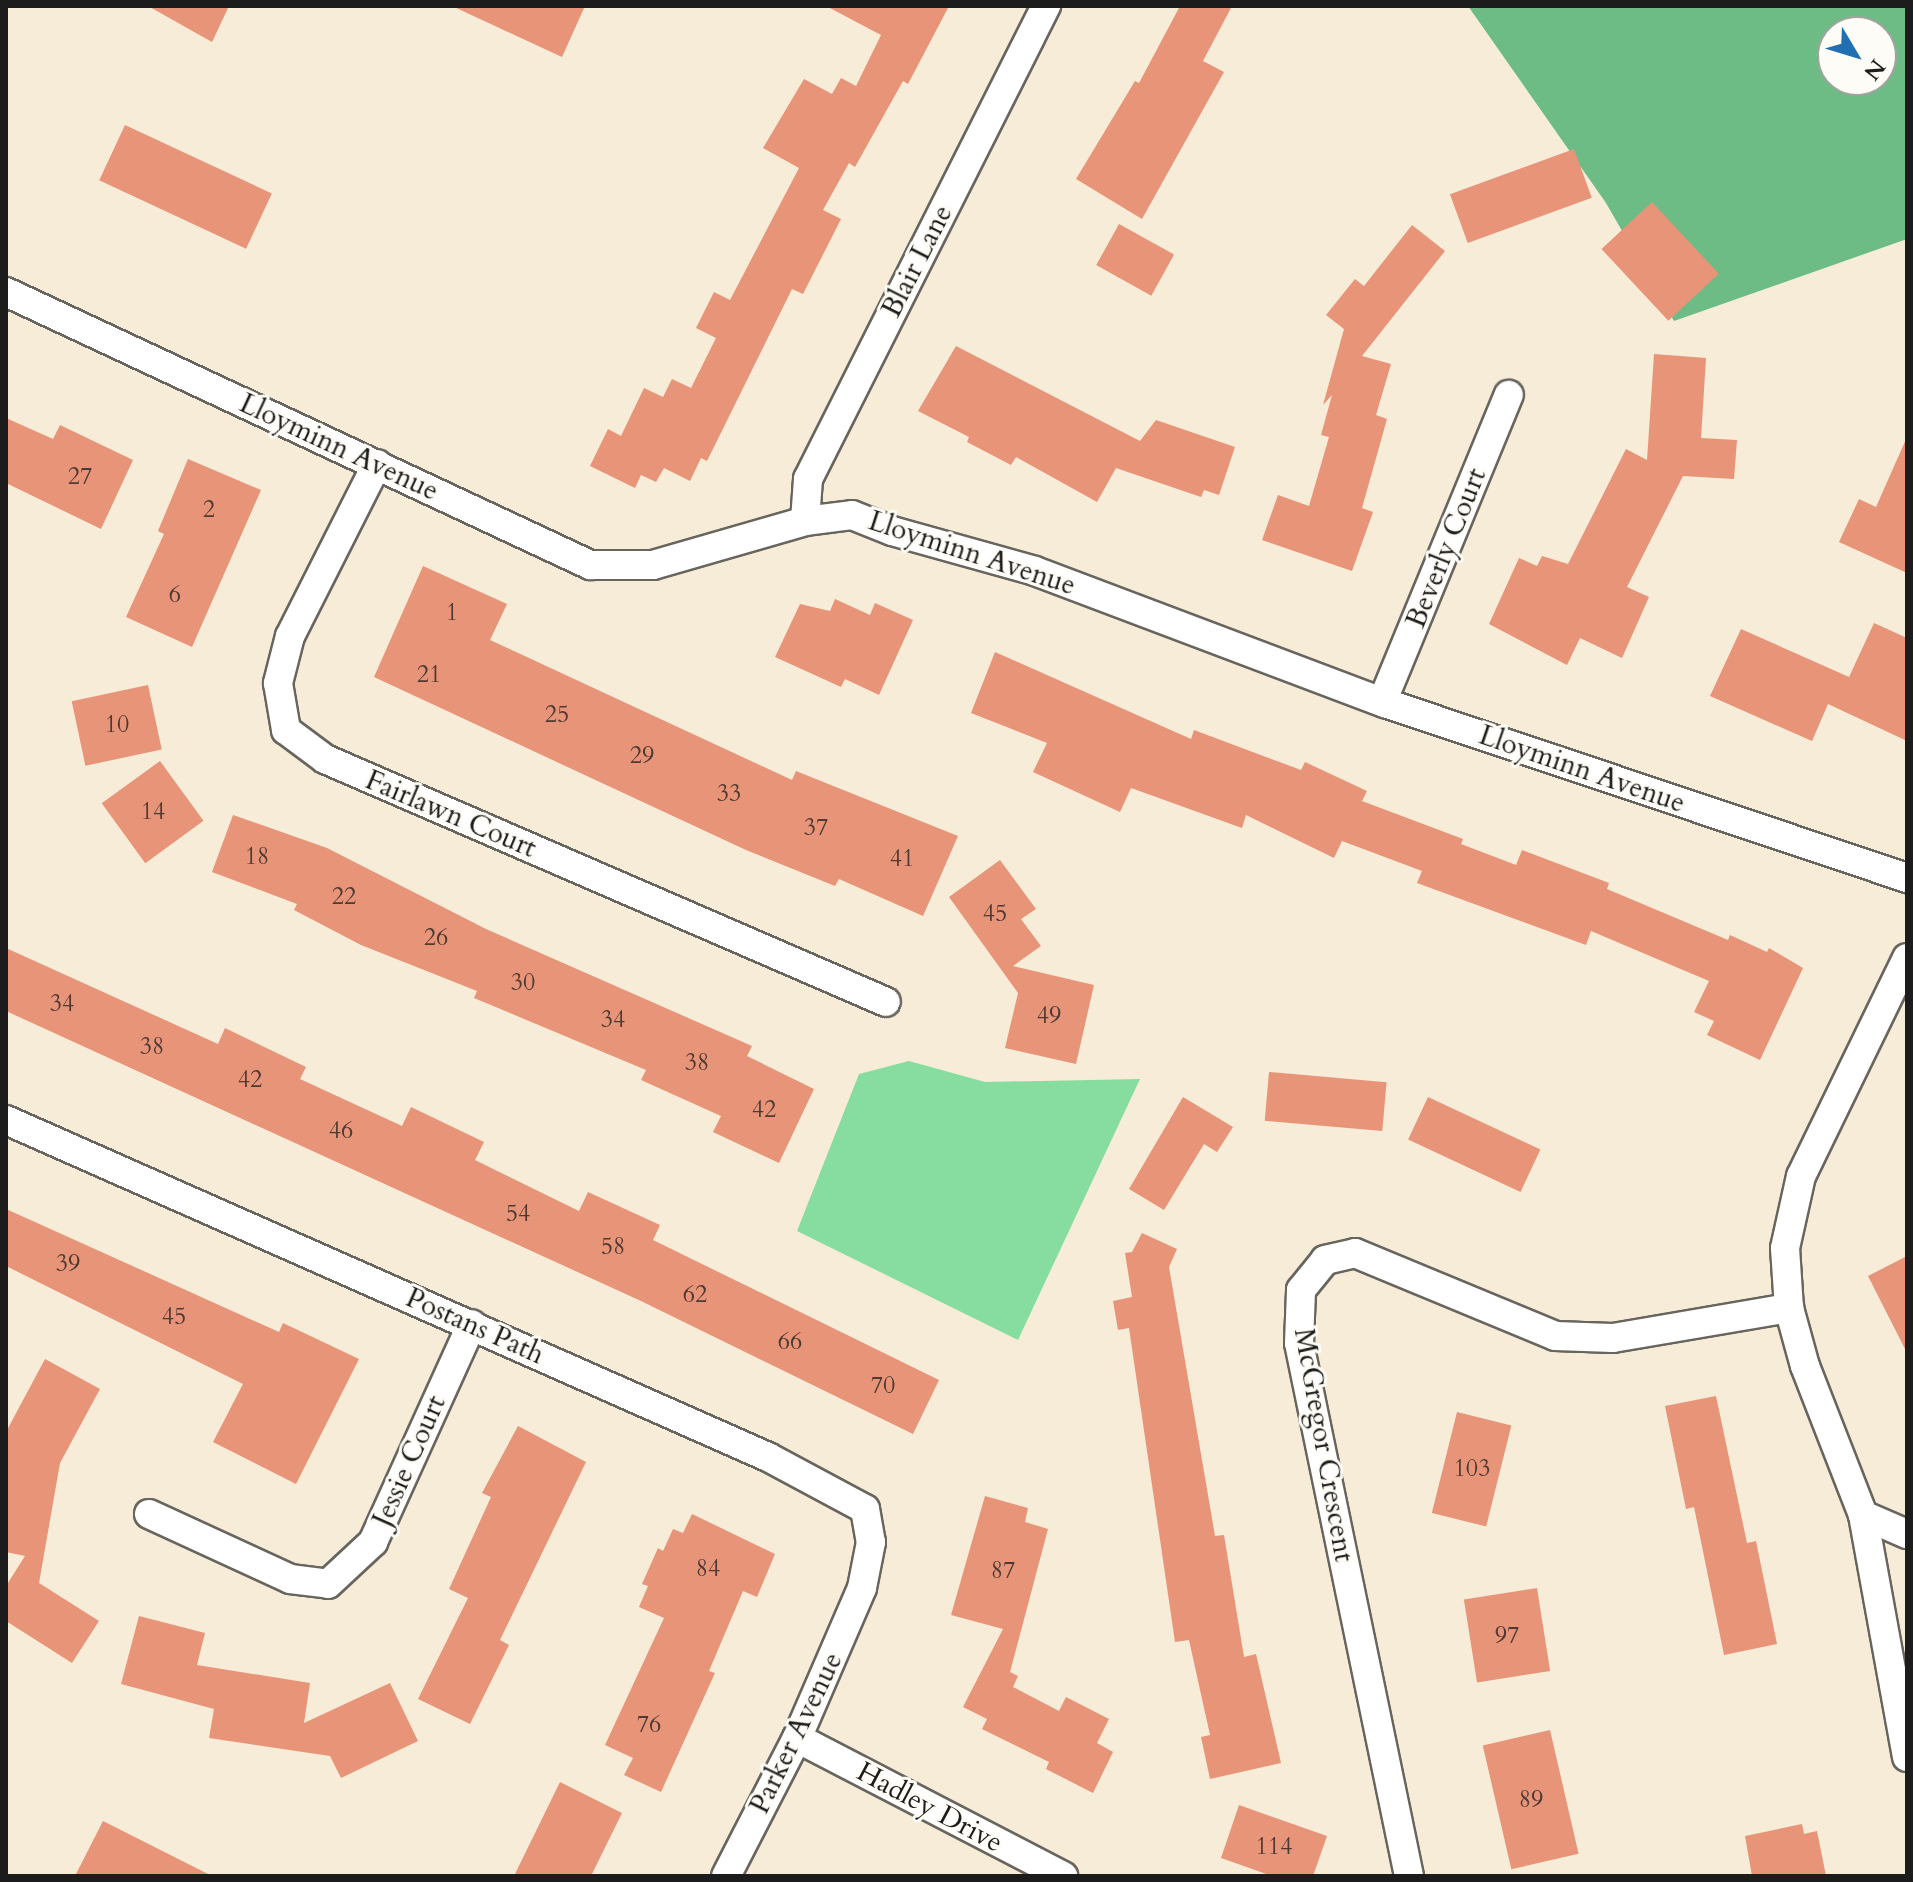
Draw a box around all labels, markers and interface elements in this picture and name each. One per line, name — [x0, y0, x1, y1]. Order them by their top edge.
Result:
north arrow — [1817, 16, 1897, 96]
text: N — [1857, 53, 1892, 86]
street label: Blair Lane — [874, 199, 960, 323]
street label: Lloyminn Avenue — [234, 386, 444, 508]
house number: 27 — [68, 463, 92, 491]
street label: Beverly Court — [1399, 463, 1493, 633]
house number: 2 — [203, 496, 215, 524]
street label: Lloyminn Avenue — [864, 504, 1080, 602]
house number: 6 — [169, 581, 181, 609]
house number: 1 — [446, 599, 458, 627]
house number: 21 — [417, 661, 441, 689]
house number: 25 — [545, 701, 569, 729]
house number: 10 — [105, 711, 129, 739]
street label: Lloyminn Avenue — [1475, 718, 1689, 820]
house number: 29 — [630, 742, 654, 770]
street label: Fairlawn Court — [361, 763, 541, 865]
house number: 33 — [717, 780, 741, 808]
house number: 14 — [141, 798, 165, 826]
house number: 37 — [804, 814, 828, 842]
house number: 18 — [245, 843, 269, 871]
house number: 41 — [890, 845, 914, 873]
house number: 22 — [332, 883, 356, 911]
house number: 45 — [983, 900, 1007, 928]
house number: 26 — [424, 924, 448, 952]
house number: 30 — [511, 969, 535, 997]
house number: 34 — [50, 990, 74, 1018]
house number: 49 — [1037, 1002, 1061, 1030]
house number: 34 — [601, 1006, 625, 1034]
house number: 38 — [140, 1033, 164, 1061]
house number: 38 — [685, 1049, 709, 1077]
house number: 42 — [238, 1066, 262, 1094]
house number: 42 — [752, 1096, 776, 1124]
house number: 46 — [329, 1117, 353, 1145]
house number: 54 — [506, 1200, 530, 1228]
house number: 58 — [601, 1233, 625, 1261]
house number: 39 — [56, 1250, 80, 1278]
street label: Postans Path — [401, 1281, 549, 1371]
house number: 62 — [683, 1281, 707, 1309]
house number: 45 — [162, 1303, 186, 1331]
street label: McGregor Crescent — [1287, 1326, 1361, 1564]
house number: 66 — [778, 1328, 802, 1356]
house number: 70 — [871, 1372, 895, 1400]
street label: Jessie Court — [365, 1390, 453, 1532]
house number: 103 — [1454, 1455, 1490, 1483]
house number: 84 — [696, 1555, 720, 1583]
house number: 87 — [991, 1557, 1015, 1585]
house number: 97 — [1495, 1622, 1519, 1650]
street label: Parker Avenue — [743, 1647, 849, 1819]
house number: 76 — [637, 1711, 661, 1739]
street label: Hadley Drive — [851, 1755, 1009, 1859]
house number: 89 — [1519, 1786, 1543, 1814]
house number: 114 — [1256, 1833, 1292, 1861]

